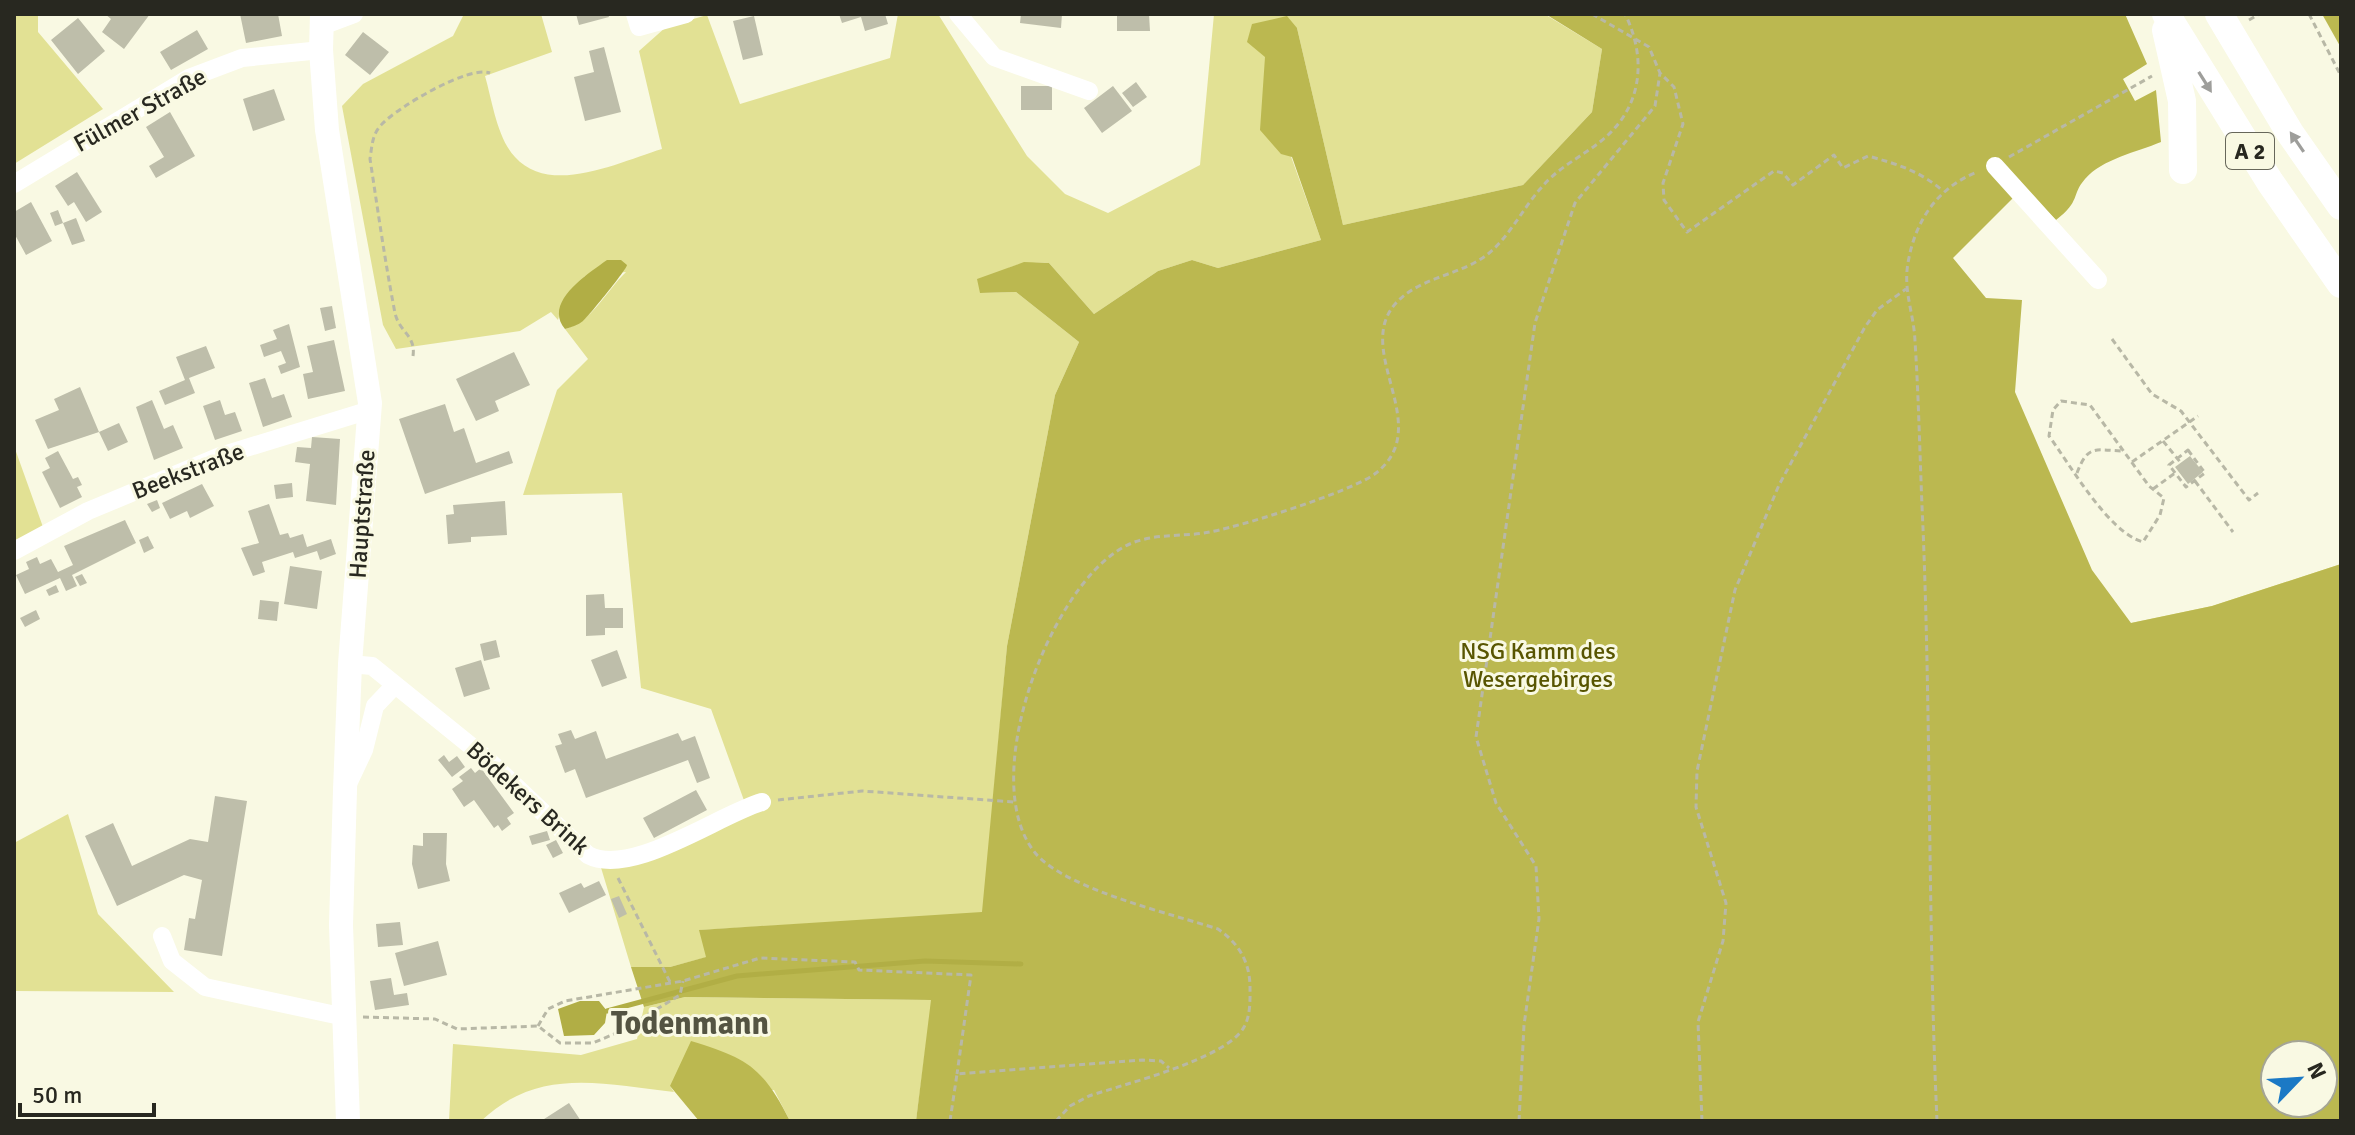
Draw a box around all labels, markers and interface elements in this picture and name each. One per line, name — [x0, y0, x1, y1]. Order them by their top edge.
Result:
street label: Fülmer Straße — [68, 61, 212, 159]
one-way arrow — [2198, 71, 2213, 92]
one-way arrow — [2290, 131, 2305, 152]
road number: A 2 — [2226, 133, 2274, 169]
street label: Beekstraße — [128, 436, 248, 506]
street label: Hauptstraße — [343, 448, 381, 580]
park label: NSG Kamm des Wesergebirges — [1460, 636, 1616, 694]
street label: Bödekers Brink — [460, 735, 596, 861]
district label: Todenmann — [611, 1004, 769, 1043]
north arrow — [2259, 1039, 2339, 1119]
text: N — [2301, 1058, 2332, 1083]
scale bar — [20, 1067, 154, 1117]
text: 50 m — [32, 1080, 82, 1110]

